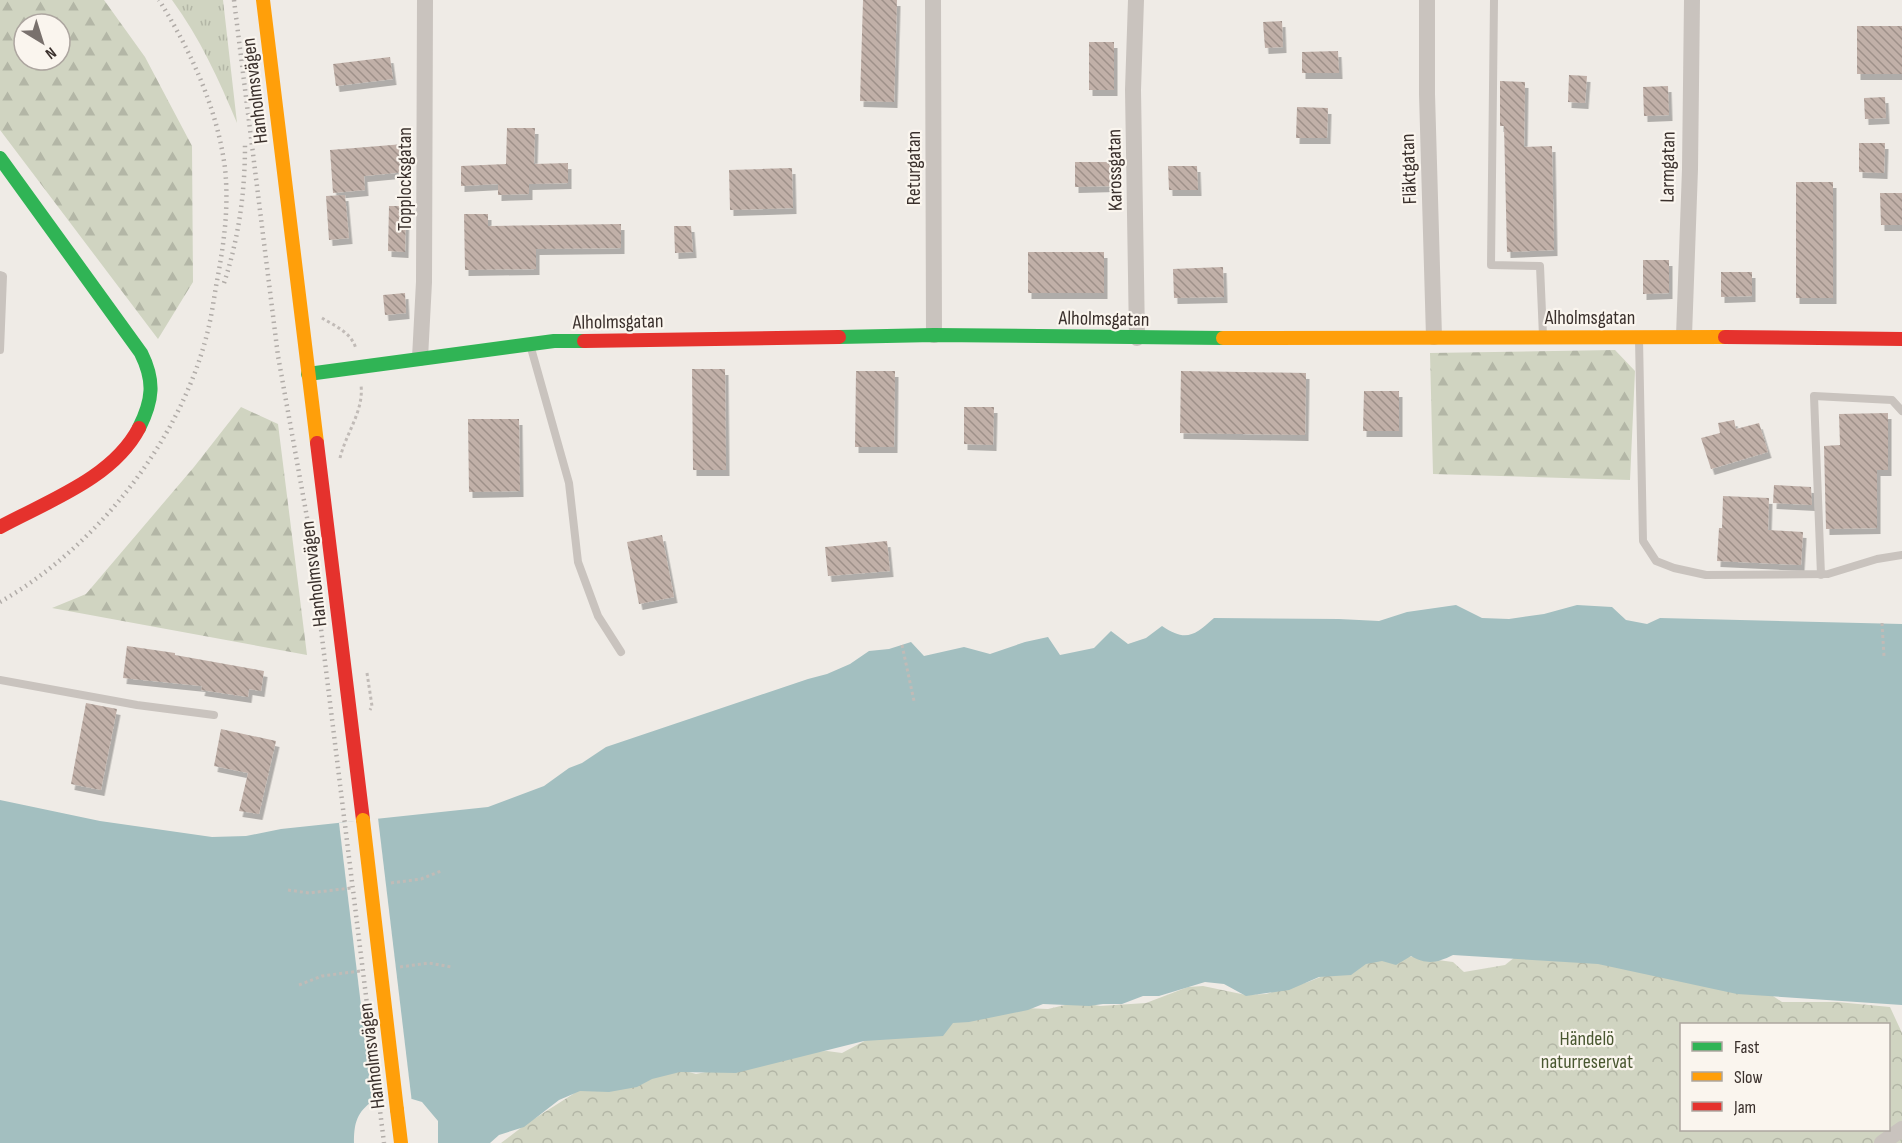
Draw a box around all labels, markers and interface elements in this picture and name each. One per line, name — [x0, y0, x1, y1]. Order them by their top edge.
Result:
north arrow — [12, 12, 72, 72]
street label: Hanholmsvägen — [237, 37, 273, 145]
text: N — [41, 43, 60, 63]
street label: Topplocksgatan — [393, 127, 417, 231]
street label: Karossgatan — [1102, 129, 1128, 211]
street label: Returgatan — [902, 131, 926, 205]
street label: Larmgatan — [1655, 131, 1681, 203]
street label: Fläktgatan — [1396, 133, 1422, 205]
street label: Alholmsgatan — [1057, 306, 1150, 332]
street label: Alholmsgatan — [1544, 306, 1635, 330]
street label: Alholmsgatan — [571, 309, 664, 335]
street label: Hanholmsvägen — [296, 520, 332, 628]
street label: Hanholmsvägen — [354, 1002, 390, 1110]
legend — [1680, 1023, 1890, 1131]
park label: Händelö naturreservat — [1541, 1027, 1633, 1074]
text: Fast — [1734, 1037, 1760, 1058]
text: Slow — [1734, 1067, 1763, 1088]
text: Jam — [1733, 1097, 1756, 1118]

